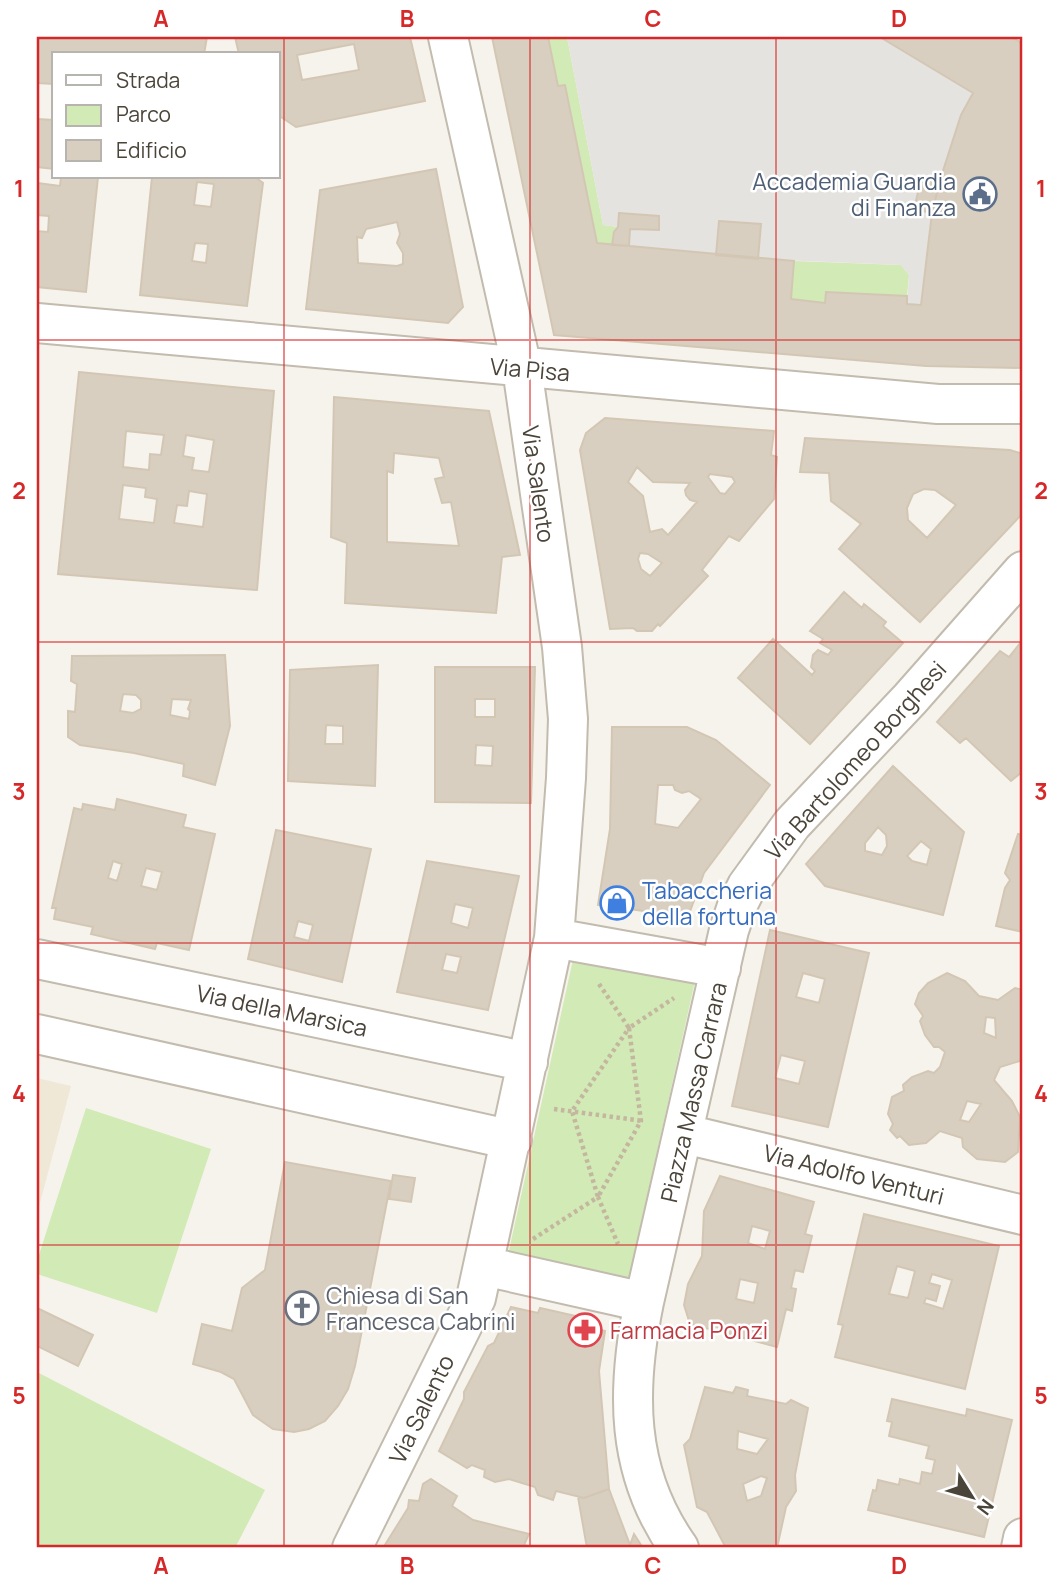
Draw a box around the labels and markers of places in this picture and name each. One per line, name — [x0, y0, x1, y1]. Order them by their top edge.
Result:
place label: Accademia Guardia di Finanza — [752, 165, 956, 223]
public building icon: Accademia Guardia di Finanza — [961, 175, 999, 213]
place label: Tabaccheria della fortuna — [642, 874, 776, 932]
shop icon: Tabaccheria della fortuna — [598, 884, 636, 922]
place label: Chiesa di San Francesca Cabrini — [326, 1279, 515, 1337]
church icon: Chiesa di San Francesca Cabrini — [283, 1289, 321, 1327]
pharmacy icon: Farmacia Ponzi — [566, 1311, 604, 1349]
place label: Farmacia Ponzi — [610, 1314, 768, 1346]

